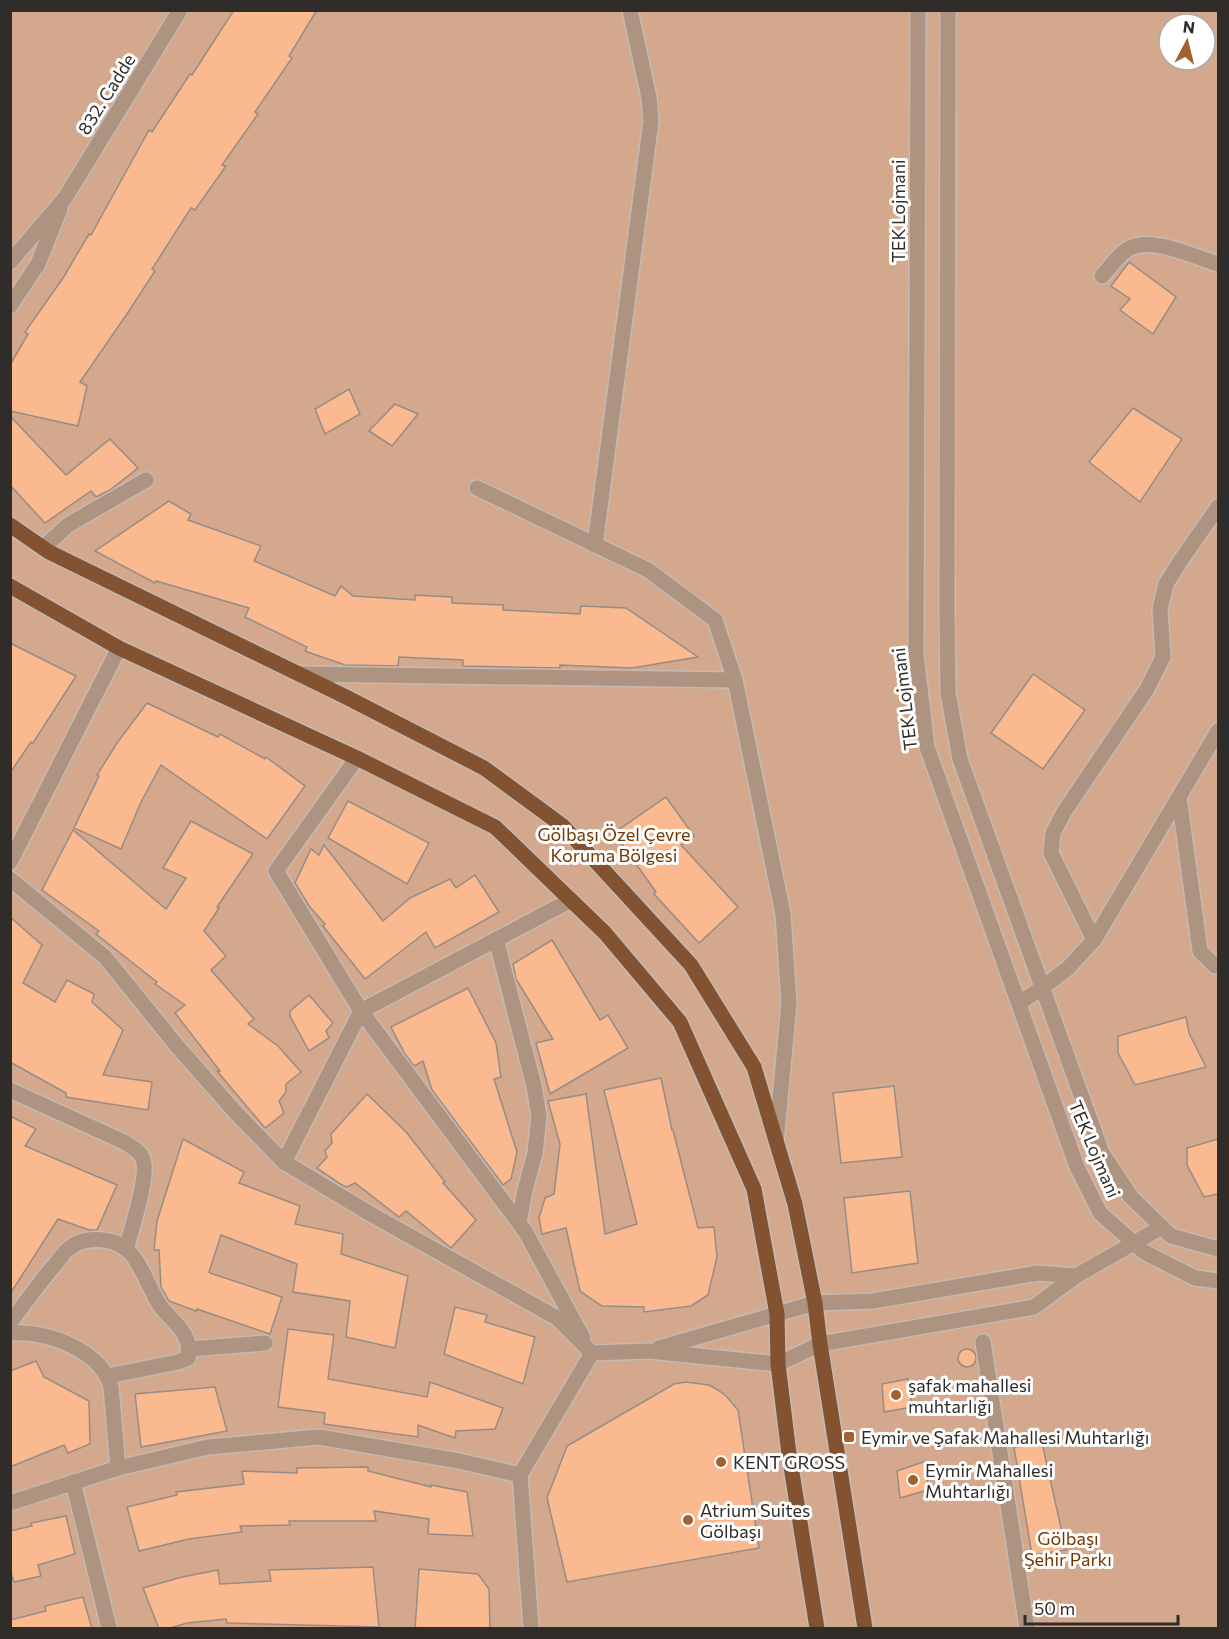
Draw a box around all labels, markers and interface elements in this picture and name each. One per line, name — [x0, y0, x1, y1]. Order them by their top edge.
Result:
north arrow — [1157, 12, 1217, 72]
text: N — [1182, 16, 1196, 37]
street label: 832. Cadde — [73, 50, 139, 138]
street label: TEK Lojmani — [887, 159, 909, 263]
street label: TEK Lojmani — [887, 646, 921, 752]
park label: Gölbaşı Özel Çevre Koruma Bölgesi — [537, 823, 691, 866]
street label: TEK Lojmani — [1065, 1097, 1125, 1201]
place label: şafak mahallesi muhtarlığı — [908, 1374, 1031, 1417]
marker: şafak mahallesi muhtarlığı — [889, 1388, 903, 1402]
place label: Eymir ve Şafak Mahallesi Muhtarlığı — [861, 1426, 1149, 1448]
marker: Eymir ve Şafak Mahallesi Muhtarlığı — [842, 1430, 856, 1444]
place label: KENT GROSS — [733, 1451, 845, 1473]
marker: KENT GROSS — [714, 1455, 728, 1469]
place label: Eymir Mahallesi Muhtarlığı — [925, 1459, 1053, 1502]
marker: Eymir Mahallesi Muhtarlığı — [906, 1473, 920, 1487]
place label: Atrium Suites Gölbaşı — [700, 1499, 810, 1542]
marker: Atrium Suites Gölbaşı — [681, 1513, 695, 1527]
park label: Gölbaşı Şehir Parkı — [1024, 1527, 1112, 1570]
scale bar — [1025, 1588, 1178, 1626]
text: 50 m — [1034, 1597, 1075, 1619]

